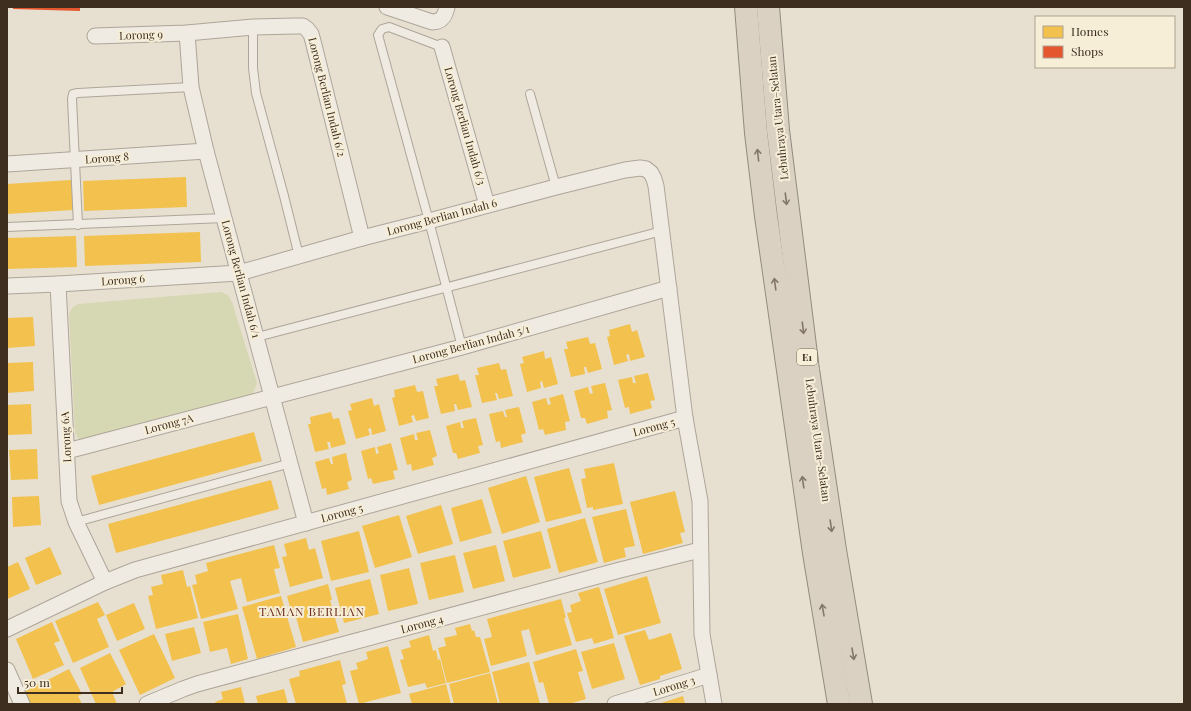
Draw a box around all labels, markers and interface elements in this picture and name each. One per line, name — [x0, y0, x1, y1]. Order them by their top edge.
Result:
legend — [1035, 16, 1175, 68]
text: Homes — [1071, 23, 1109, 39]
street label: Lorong 9 — [119, 26, 164, 43]
street label: Lorong Berlian Indah 6/2 — [305, 36, 350, 158]
text: Shops — [1071, 43, 1103, 59]
street label: Lebuhraya Utara–Selatan — [763, 55, 791, 181]
street label: Lorong Berlian Indah 6/3 — [441, 65, 490, 187]
street label: Lorong 8 — [85, 148, 130, 167]
one-way arrow — [755, 149, 762, 162]
one-way arrow — [782, 192, 790, 205]
street label: Lorong Berlian Indah 6 — [385, 195, 499, 238]
street label: Lorong Berlian Indah 6/1 — [218, 218, 264, 340]
street label: Lorong 6 — [101, 270, 146, 289]
one-way arrow — [771, 278, 779, 291]
street label: Lorong Berlian Indah 5/1 — [411, 321, 531, 366]
one-way arrow — [799, 321, 807, 334]
road number: E1 — [797, 349, 817, 365]
street label: Lebuhraya Utara–Selatan — [802, 377, 835, 503]
street label: Lorong 7A — [143, 410, 195, 437]
street label: Lorong 6A — [57, 411, 74, 463]
street label: Lorong 5 — [631, 414, 677, 439]
one-way arrow — [799, 476, 807, 489]
street label: Lorong 5 — [319, 500, 365, 525]
one-way arrow — [827, 519, 835, 532]
district label: TAMAN BERLIAN — [259, 603, 365, 619]
one-way arrow — [819, 604, 827, 617]
street label: Lorong 4 — [399, 611, 445, 636]
one-way arrow — [849, 647, 857, 660]
scale bar — [18, 669, 122, 695]
street label: Lorong 3 — [651, 672, 697, 699]
text: 50 m — [24, 674, 50, 690]

